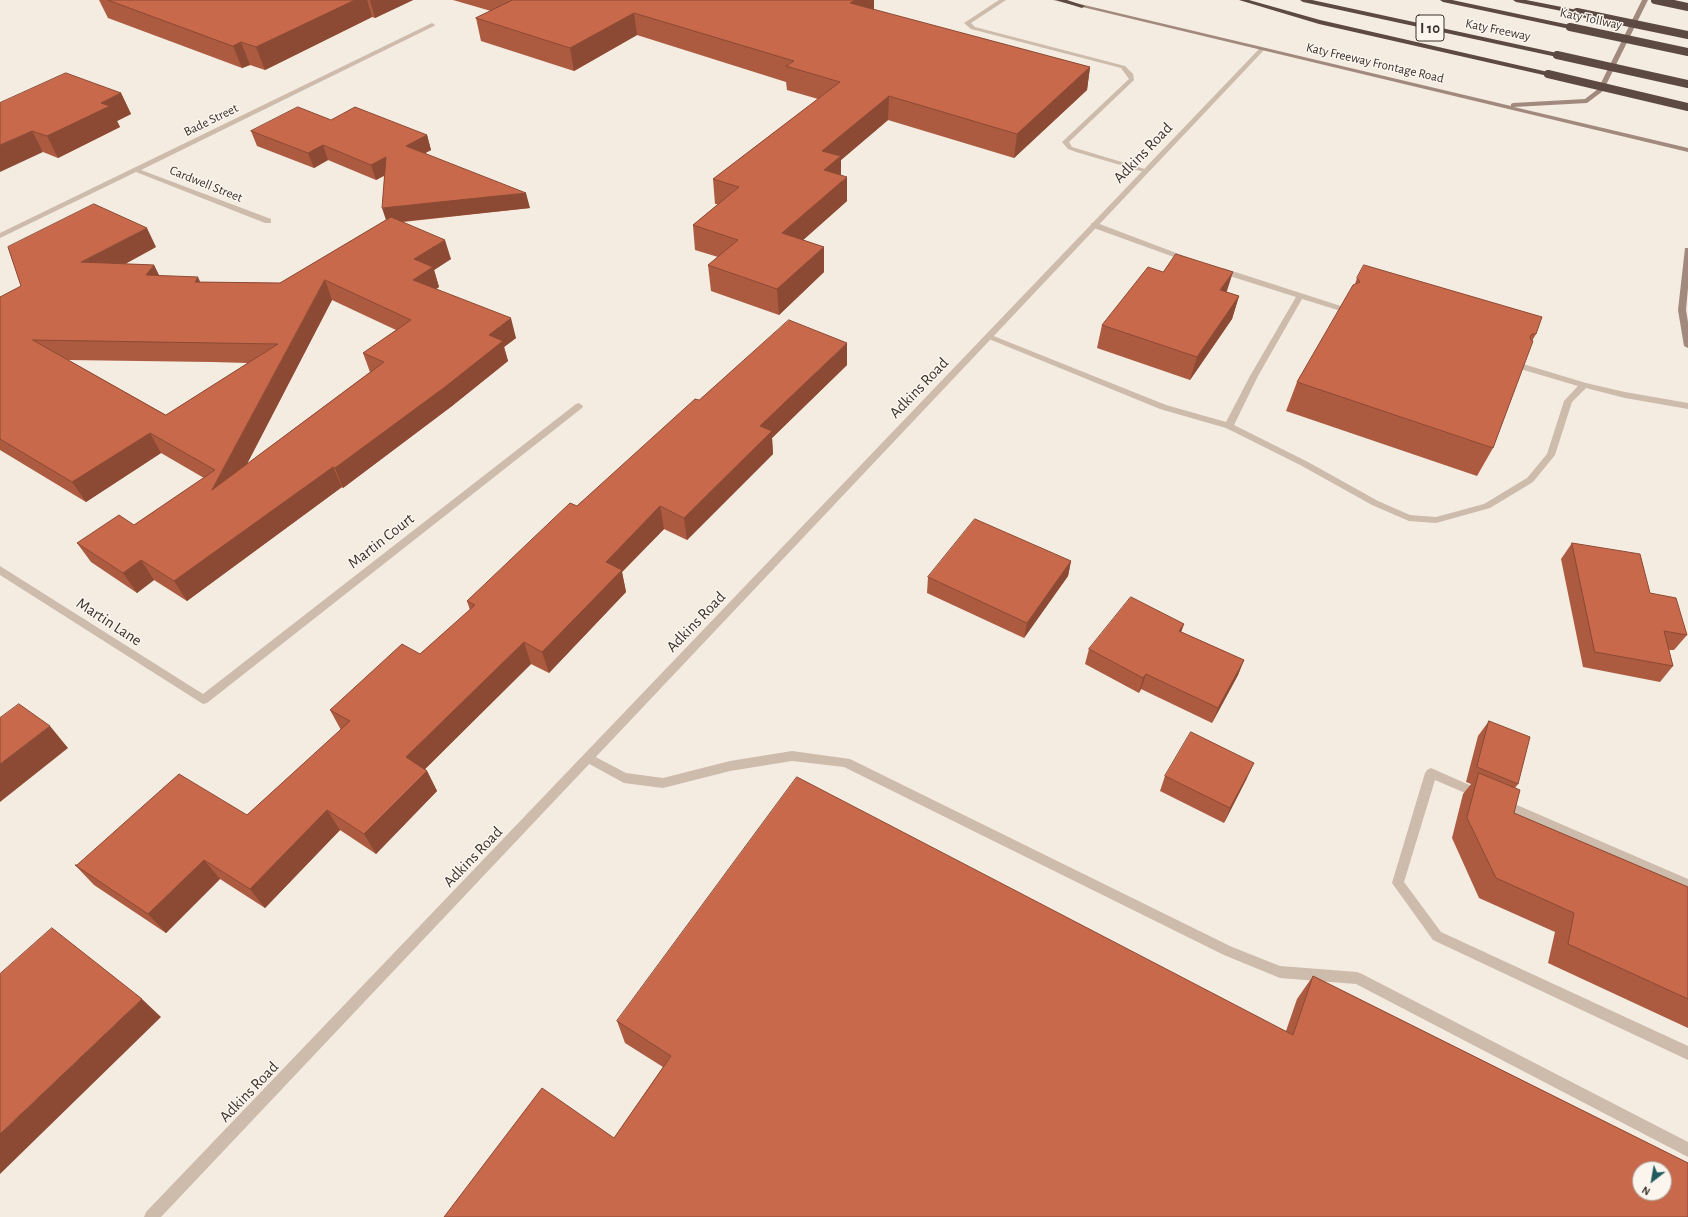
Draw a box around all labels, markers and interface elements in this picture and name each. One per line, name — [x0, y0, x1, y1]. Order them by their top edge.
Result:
street label: Katy Tollway — [1559, 5, 1623, 33]
road number: I 10 — [1416, 15, 1444, 41]
street label: Katy Freeway — [1464, 15, 1532, 45]
street label: Katy Freeway Frontage Road — [1305, 40, 1445, 86]
street label: Bade Street — [181, 100, 241, 140]
street label: Adkins Road — [1109, 119, 1177, 187]
street label: Cardwell Street — [167, 162, 245, 206]
street label: Adkins Road — [885, 354, 953, 422]
street label: Martin Court — [344, 509, 418, 573]
street label: Adkins Road — [662, 588, 730, 656]
street label: Martin Lane — [73, 594, 145, 650]
street label: Adkins Road — [439, 823, 507, 891]
street label: Adkins Road — [215, 1058, 283, 1126]
north arrow — [1632, 1161, 1672, 1201]
text: N — [1640, 1184, 1652, 1198]

